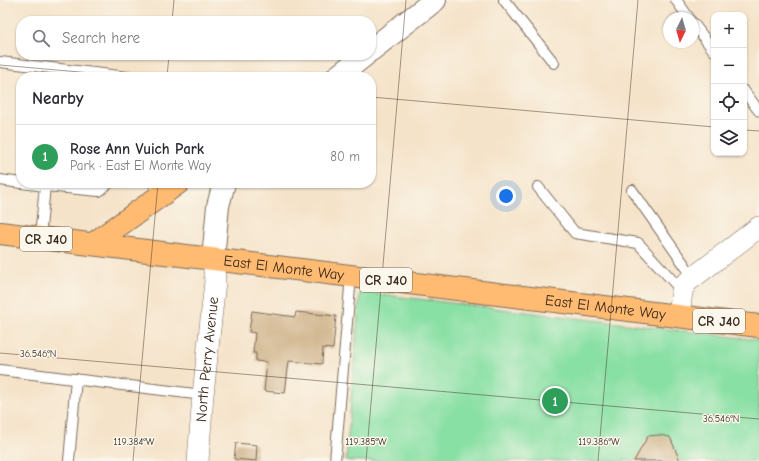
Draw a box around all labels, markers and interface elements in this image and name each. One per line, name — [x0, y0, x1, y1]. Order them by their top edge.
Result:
north arrow — [663, 12, 699, 48]
map controls — [711, 12, 747, 156]
button: + — [711, 12, 747, 48]
search box — [16, 16, 376, 60]
icon: search — [30, 27, 52, 49]
text: Search here — [62, 29, 140, 47]
button: − — [711, 48, 747, 84]
button: locate — [711, 84, 747, 120]
text: Nearby — [32, 89, 83, 108]
button: layers — [711, 120, 747, 156]
text: Rose Ann Vuich Park — [70, 140, 204, 158]
text: 1 — [42, 149, 48, 164]
text: 80 m — [330, 149, 360, 164]
text: Park · East El Monte Way — [70, 158, 211, 173]
your location — [496, 186, 516, 206]
road number: CR J40 — [20, 227, 72, 251]
street label: East El Monte Way — [223, 251, 345, 284]
road number: CR J40 — [360, 268, 412, 292]
street label: East El Monte Way — [544, 291, 667, 324]
street label: North Perry Avenue — [192, 295, 222, 423]
road number: CR J40 — [693, 309, 745, 333]
text: 36.546°N — [20, 348, 56, 360]
pin: 1 — [542, 386, 568, 416]
text: 36.546°N — [703, 413, 739, 425]
text: 119.384°W — [114, 436, 155, 448]
text: 119.385°W — [345, 436, 387, 448]
text: 119.386°W — [578, 436, 620, 448]

